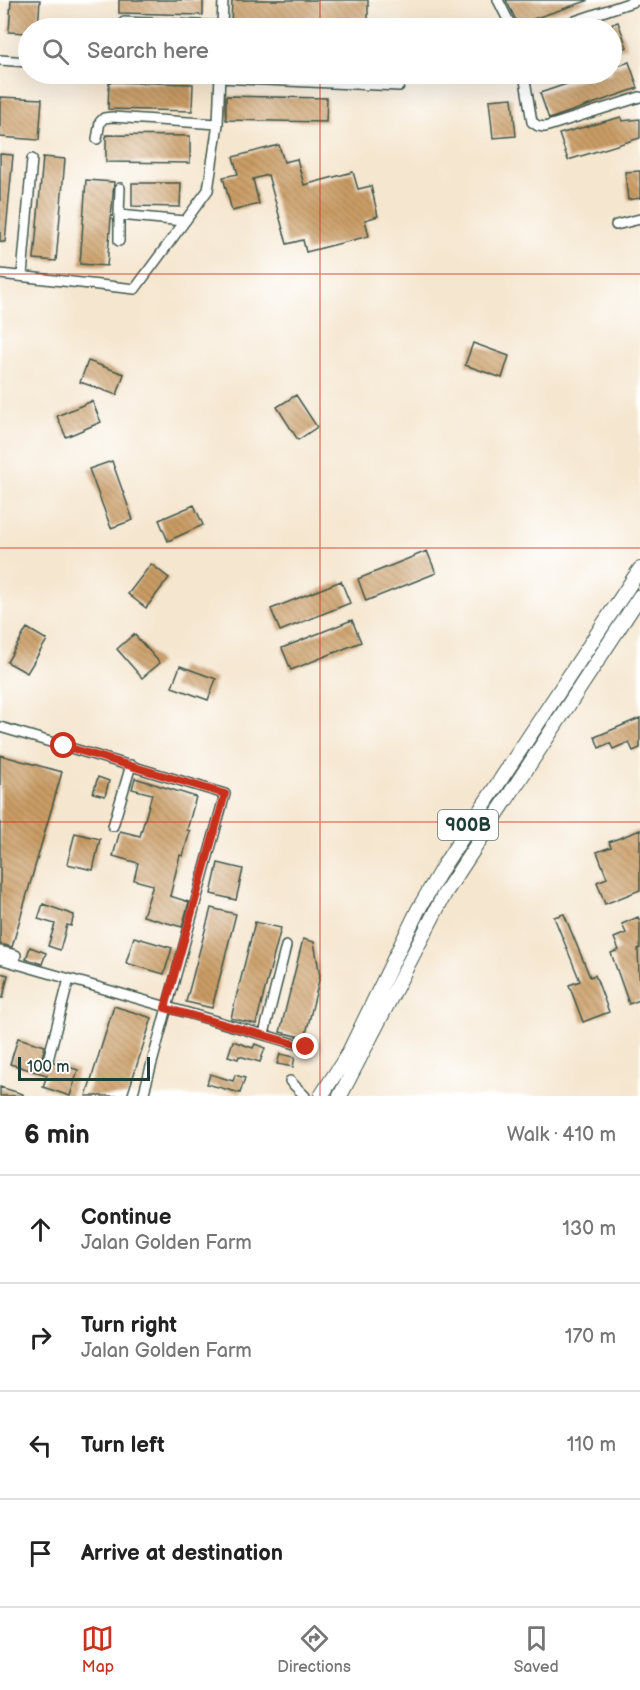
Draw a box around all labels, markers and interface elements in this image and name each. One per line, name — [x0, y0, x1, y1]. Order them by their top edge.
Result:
search box — [18, 18, 622, 84]
icon: search — [39, 35, 72, 68]
text: Search here — [87, 38, 209, 65]
route start — [50, 732, 76, 758]
road number: 900B — [438, 810, 498, 840]
route end — [292, 1033, 318, 1059]
scale bar — [18, 1054, 150, 1082]
text: 100 m — [27, 1058, 70, 1077]
text: 6 min — [24, 1120, 90, 1151]
text: Walk · 410 m — [507, 1123, 616, 1147]
text: Continue — [81, 1204, 171, 1231]
icon: ahead — [24, 1213, 57, 1246]
text: 130 m — [562, 1217, 616, 1241]
text: Jalan Golden Farm — [81, 1231, 252, 1255]
text: Turn right — [81, 1312, 177, 1339]
icon: right — [24, 1321, 57, 1354]
text: 170 m — [565, 1325, 616, 1349]
text: Jalan Golden Farm — [81, 1339, 252, 1363]
icon: left — [24, 1429, 57, 1462]
text: Turn left — [81, 1432, 165, 1459]
text: 110 m — [567, 1433, 616, 1457]
icon: arrive — [24, 1537, 57, 1570]
text: Arrive at destination — [81, 1540, 283, 1567]
tab: Map — [81, 1622, 114, 1677]
tab: Directions — [277, 1622, 351, 1677]
tab: Saved — [514, 1622, 559, 1677]

